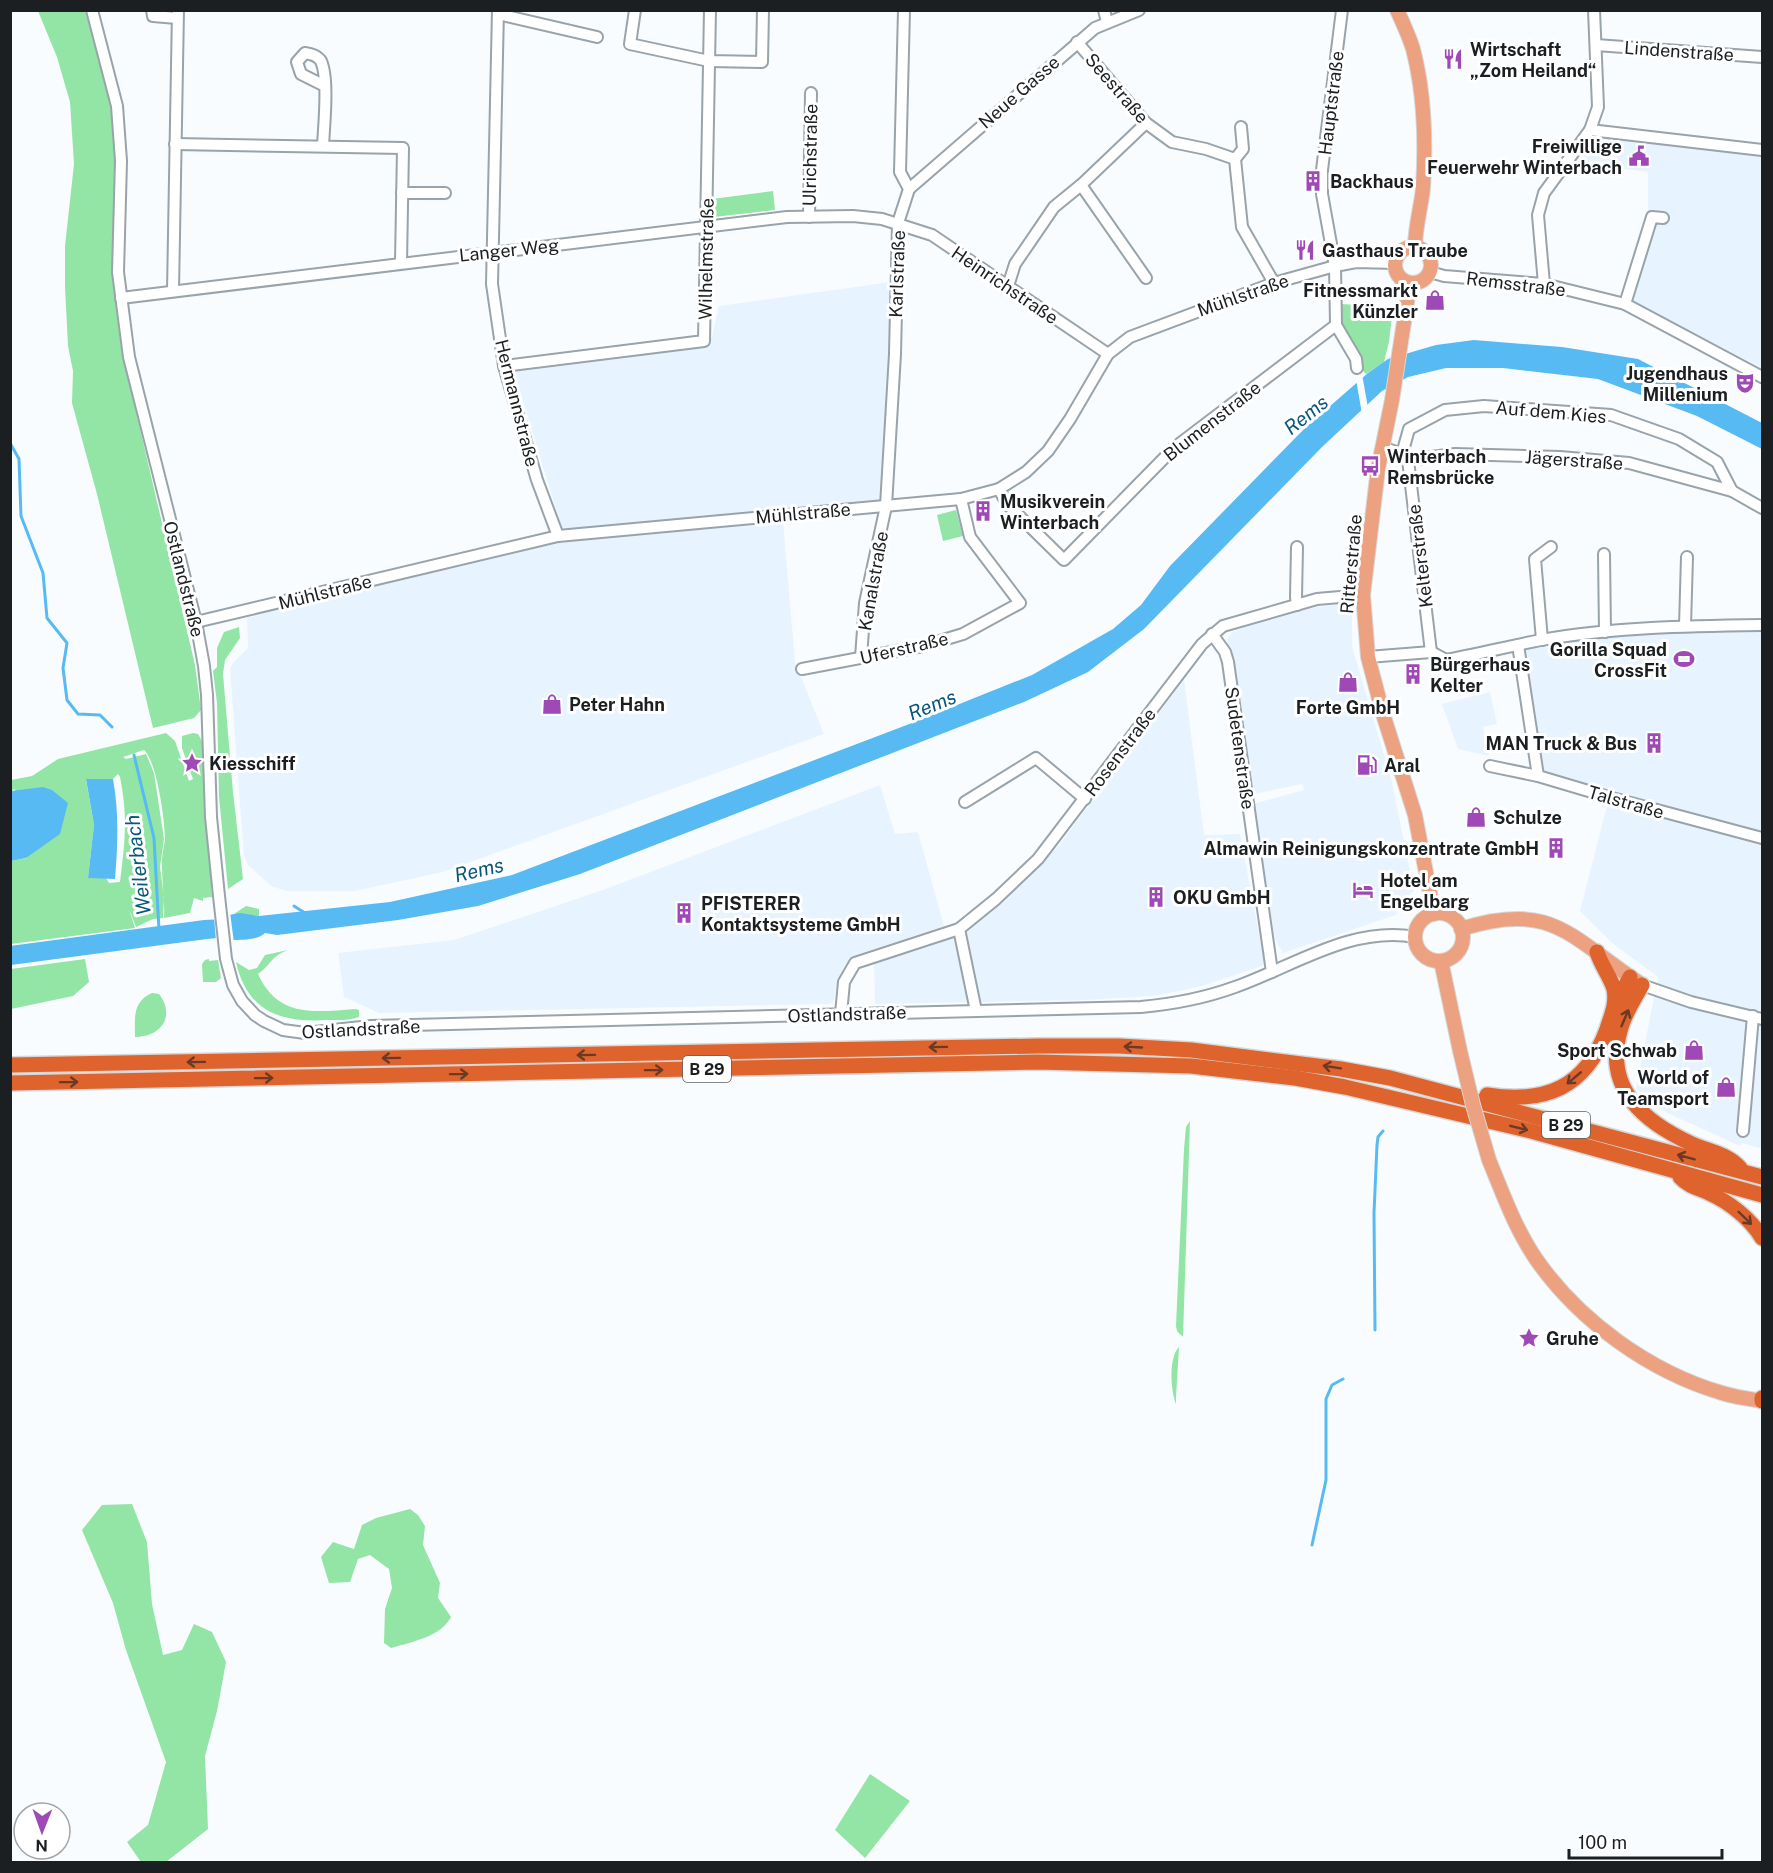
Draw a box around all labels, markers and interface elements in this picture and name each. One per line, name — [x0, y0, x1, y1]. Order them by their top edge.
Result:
street label: Lindenstraße — [1623, 37, 1735, 65]
place label: Wirtschaft „Zom Heiland“ — [1470, 39, 1597, 81]
restaurant icon: Wirtschaft „Zom Heiland“ — [1441, 47, 1465, 71]
street label: Seestraße — [1081, 49, 1153, 127]
street label: Hauptstraße — [1314, 50, 1348, 156]
street label: Neue Gasse — [974, 51, 1064, 133]
street label: Ulrichstraße — [799, 103, 821, 207]
place label: Freiwillige Feuerwehr Winterbach — [1427, 136, 1622, 178]
public building icon: Freiwillige Feuerwehr Winterbach — [1627, 144, 1651, 168]
building icon: Backhaus — [1301, 169, 1325, 193]
place label: Backhaus — [1330, 171, 1414, 192]
street label: Wilhelmstraße — [694, 198, 718, 320]
street label: Karlstraße — [885, 230, 909, 318]
street label: Langer Weg — [458, 234, 560, 266]
restaurant icon: Gasthaus Traube — [1293, 238, 1317, 262]
place label: Gasthaus Traube — [1322, 240, 1468, 261]
street label: Heinrichstraße — [948, 242, 1062, 328]
street label: Remsstraße — [1465, 267, 1567, 301]
street label: Mühlstraße — [1194, 270, 1292, 320]
place label: Fitnessmarkt Künzler — [1303, 280, 1419, 322]
shop icon: Fitnessmarkt Künzler — [1423, 288, 1447, 312]
street label: Hermannstraße — [491, 337, 543, 469]
place label: Jugendhaus Millenium — [1626, 363, 1728, 405]
theatre icon: Jugendhaus Millenium — [1733, 371, 1757, 395]
street label: Blumenstraße — [1159, 377, 1265, 465]
water label: Rems — [1279, 390, 1333, 440]
street label: Auf dem Kies — [1495, 397, 1607, 427]
place label: Winterbach Remsbrücke — [1387, 446, 1494, 488]
street label: Jägerstraße — [1524, 446, 1624, 474]
bus stop icon: Winterbach Remsbrücke — [1358, 454, 1382, 478]
place label: Musikverein Winterbach — [1000, 491, 1105, 533]
street label: Mühlstraße — [755, 498, 851, 528]
building icon: Musikverein Winterbach — [971, 499, 995, 523]
street label: Kelterstraße — [1403, 503, 1437, 609]
street label: Ritterstraße — [1336, 513, 1366, 615]
street label: Ostlandstraße — [159, 519, 209, 639]
street label: Kanalstraße — [854, 529, 892, 633]
street label: Mühlstraße — [276, 570, 374, 614]
street label: Uferstraße — [858, 628, 950, 668]
place label: Gorilla Squad CrossFit — [1550, 639, 1667, 681]
sports icon: Gorilla Squad CrossFit — [1672, 647, 1696, 671]
place label: Bürgerhaus Kelter — [1430, 654, 1530, 696]
building icon: Bürgerhaus Kelter — [1401, 662, 1425, 686]
shop icon: Forte GmbH — [1336, 670, 1360, 694]
water label: Rems — [904, 684, 960, 725]
street label: Sudetenstraße — [1221, 685, 1259, 811]
shop icon: Peter Hahn — [540, 692, 564, 716]
place label: Peter Hahn — [569, 694, 665, 715]
place label: Forte GmbH — [1296, 697, 1400, 718]
street label: Rosenstraße — [1080, 704, 1160, 800]
building icon: MAN Truck & Bus — [1642, 731, 1666, 755]
place label: MAN Truck & Bus — [1485, 733, 1637, 754]
place icon: Kiesschiff — [180, 751, 204, 775]
place label: Kiesschiff — [209, 753, 295, 774]
fuel station icon: Aral — [1355, 753, 1379, 777]
place label: Aral — [1384, 755, 1420, 776]
street label: Talstraße — [1586, 781, 1666, 823]
shop icon: Schulze — [1464, 805, 1488, 829]
place label: Schulze — [1493, 807, 1562, 828]
water label: Weilerbach — [120, 814, 156, 916]
building icon: Almawin Reinigungskonzentrate GmbH — [1544, 836, 1568, 860]
place label: Almawin Reinigungskonzentrate GmbH — [1203, 838, 1539, 859]
water label: Rems — [452, 853, 506, 887]
place label: Hotel am Engelbarg — [1380, 870, 1469, 912]
hotel icon: Hotel am Engelbarg — [1351, 878, 1375, 902]
building icon: OKU GmbH — [1144, 885, 1168, 909]
place label: OKU GmbH — [1173, 887, 1271, 908]
place label: PFISTERER Kontaktsysteme GmbH — [701, 893, 901, 935]
building icon: PFISTERER Kontaktsysteme GmbH — [672, 901, 696, 925]
street label: Ostlandstraße — [787, 1001, 907, 1027]
one-way arrow — [1620, 1010, 1631, 1028]
street label: Ostlandstraße — [301, 1015, 421, 1043]
shop icon: Sport Schwab — [1682, 1038, 1706, 1062]
place label: Sport Schwab — [1557, 1040, 1677, 1061]
one-way arrow — [928, 1041, 948, 1053]
one-way arrow — [1123, 1041, 1143, 1052]
one-way arrow — [576, 1049, 596, 1060]
one-way arrow — [381, 1053, 401, 1064]
one-way arrow — [186, 1056, 206, 1068]
road number: B 29 — [683, 1056, 731, 1082]
one-way arrow — [1323, 1062, 1343, 1073]
one-way arrow — [643, 1064, 663, 1075]
place label: World of Teamsport — [1617, 1067, 1709, 1109]
one-way arrow — [448, 1068, 468, 1080]
one-way arrow — [1567, 1071, 1582, 1085]
one-way arrow — [253, 1072, 273, 1084]
shop icon: World of Teamsport — [1714, 1075, 1738, 1099]
one-way arrow — [58, 1076, 78, 1087]
road number: B 29 — [1542, 1112, 1590, 1138]
one-way arrow — [1509, 1123, 1528, 1135]
one-way arrow — [1677, 1151, 1696, 1162]
one-way arrow — [1737, 1211, 1752, 1225]
place icon: Gruhe — [1517, 1326, 1541, 1350]
place label: Gruhe — [1546, 1328, 1599, 1349]
north arrow — [12, 1801, 72, 1861]
scale bar — [1569, 1822, 1722, 1860]
text: 100 m — [1578, 1832, 1627, 1853]
text: N — [35, 1836, 48, 1855]

